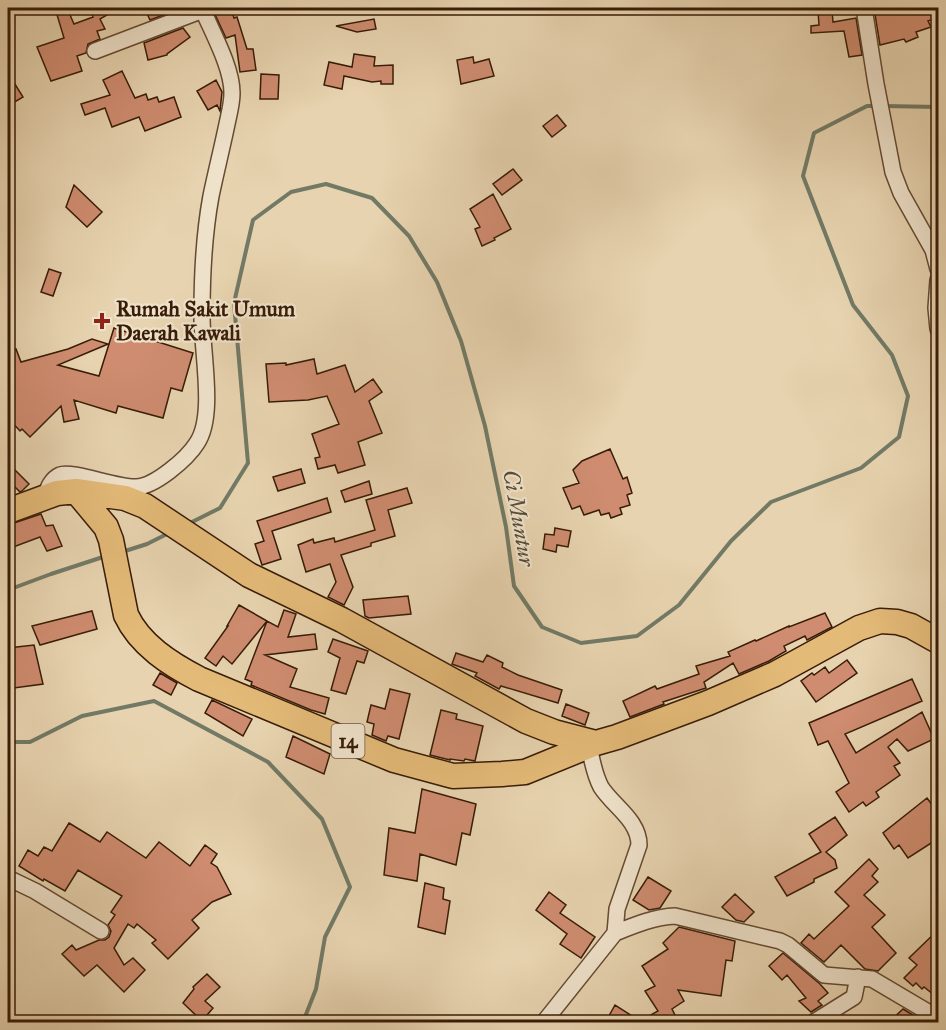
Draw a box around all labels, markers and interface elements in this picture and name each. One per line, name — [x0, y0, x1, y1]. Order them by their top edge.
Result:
place label: Rumah Sakit Umum Daerah Kawali — [116, 296, 296, 346]
marker: Rumah Sakit Umum Daerah Kawali — [93, 312, 111, 330]
water label: Ci Muntur — [497, 468, 541, 570]
road number: 14 — [332, 724, 364, 758]

